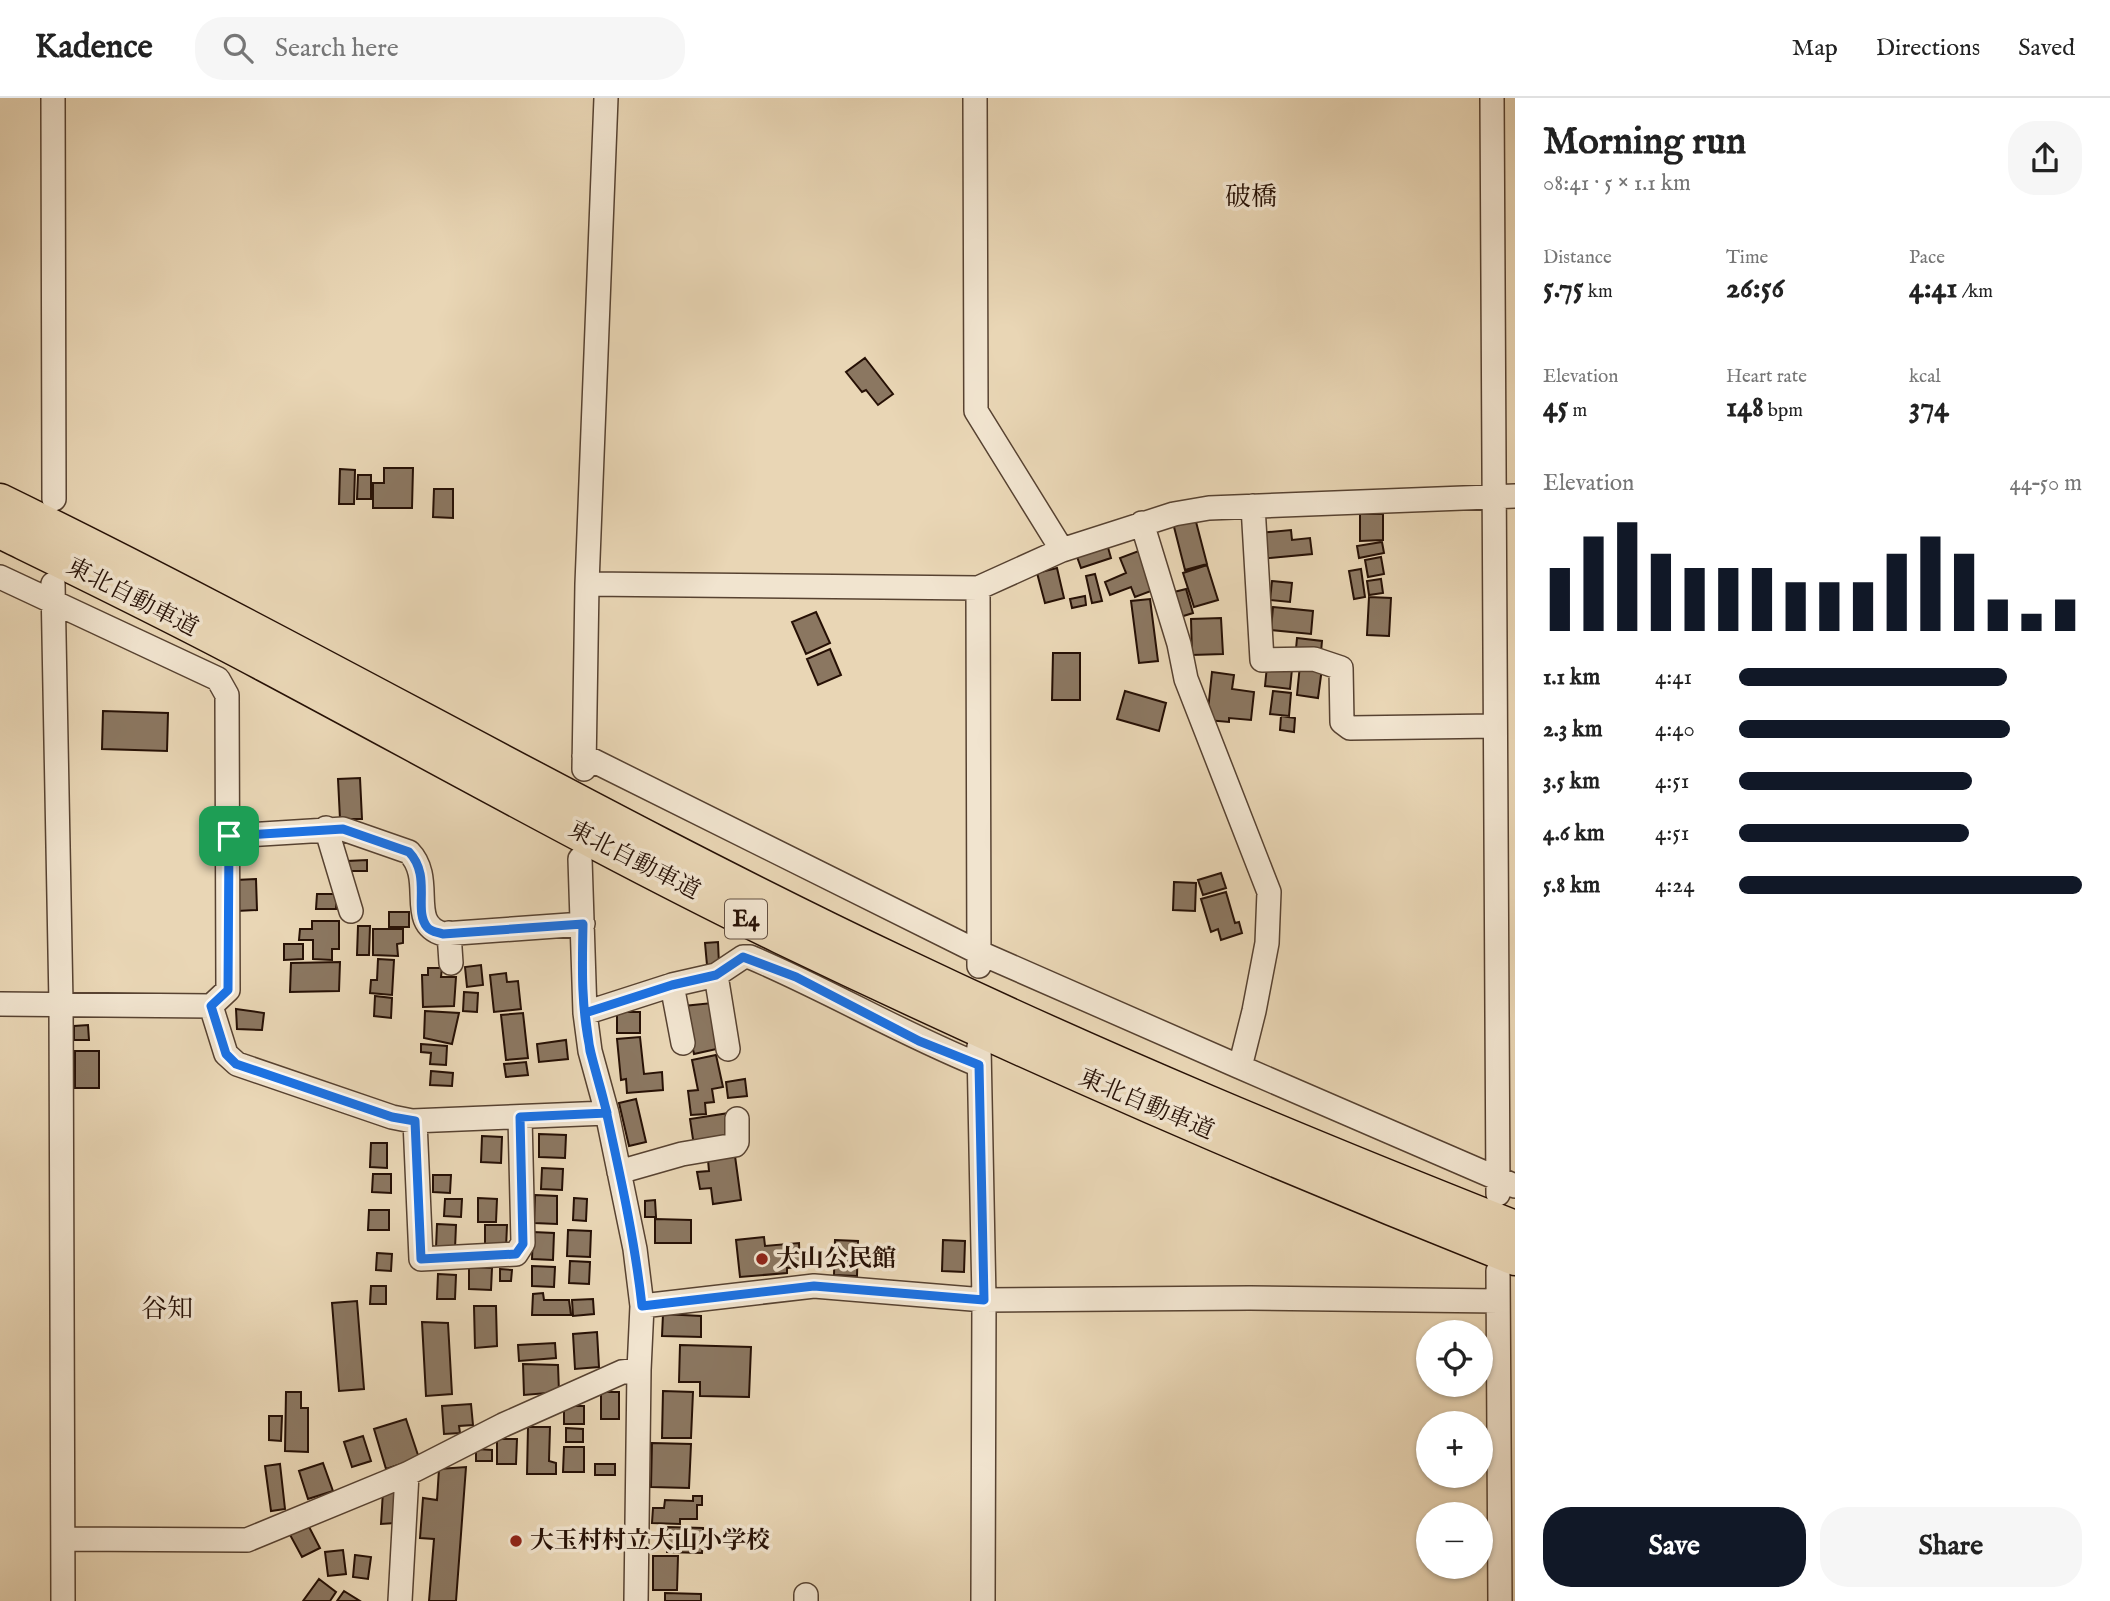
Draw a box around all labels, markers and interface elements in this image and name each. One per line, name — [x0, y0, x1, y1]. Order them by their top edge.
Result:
search box — [195, 17, 685, 80]
text: Kadence — [35, 27, 153, 69]
icon: search — [219, 29, 257, 67]
text: Search here — [275, 32, 399, 65]
text: Map — [1792, 33, 1838, 64]
text: Directions — [1876, 33, 1980, 64]
text: Saved — [2018, 33, 2075, 64]
text: Morning run — [1543, 119, 1746, 167]
button: share — [2008, 121, 2082, 195]
text: 08:41 · 5 × 1.1 km — [1543, 169, 1691, 198]
district label: 破橋 — [1225, 181, 1277, 214]
text: Distance — [1543, 246, 1612, 270]
text: Time — [1726, 246, 1768, 270]
text: Pace — [1909, 246, 1945, 270]
text: 5.75 — [1543, 270, 1584, 308]
text: 26:56 — [1726, 270, 1784, 308]
text: 4:41 — [1909, 270, 1958, 308]
text: km — [1584, 280, 1613, 304]
text: /km — [1958, 280, 1993, 304]
text: Elevation — [1543, 365, 1618, 389]
text: Heart rate — [1726, 365, 1807, 389]
text: kcal — [1909, 365, 1941, 389]
text: 45 — [1543, 389, 1568, 427]
text: 148 — [1726, 389, 1764, 427]
text: 374 — [1909, 389, 1949, 427]
text: m — [1568, 399, 1587, 423]
text: bpm — [1764, 399, 1803, 423]
text: Elevation — [1543, 469, 1634, 498]
text: 44–50 m — [2009, 469, 2082, 498]
street label: 東北自動車道 — [61, 552, 203, 644]
text: 1.1 km — [1543, 663, 1600, 692]
text: 4:41 — [1655, 663, 1692, 692]
text: 2.3 km — [1543, 715, 1602, 744]
text: 4:40 — [1655, 715, 1695, 744]
text: 3.5 km — [1543, 767, 1600, 796]
text: 4:51 — [1655, 767, 1689, 796]
pin — [199, 806, 259, 866]
street label: 東北自動車道 — [563, 815, 705, 907]
icon: arrive — [210, 817, 248, 855]
text: 4.6 km — [1543, 819, 1605, 848]
text: 4:51 — [1655, 819, 1689, 848]
text: 5.8 km — [1543, 871, 1600, 900]
text: 4:24 — [1655, 871, 1694, 900]
road number: E4 — [725, 900, 767, 939]
street label: 東北自動車道 — [1074, 1063, 1218, 1147]
place label: 大山公民館 — [776, 1244, 896, 1275]
marker: 大山公民館 — [754, 1251, 770, 1267]
district label: 谷知 — [141, 1293, 193, 1326]
map controls — [1416, 1320, 1493, 1579]
button: locate — [1416, 1320, 1493, 1397]
button: + — [1416, 1411, 1493, 1488]
button: − — [1416, 1502, 1493, 1579]
button: Save — [1543, 1507, 1806, 1587]
button: Share — [1820, 1507, 2082, 1587]
place label: 大玉村村立大山小学校 — [530, 1526, 770, 1557]
marker: 大玉村村立大山小学校 — [508, 1533, 524, 1549]

